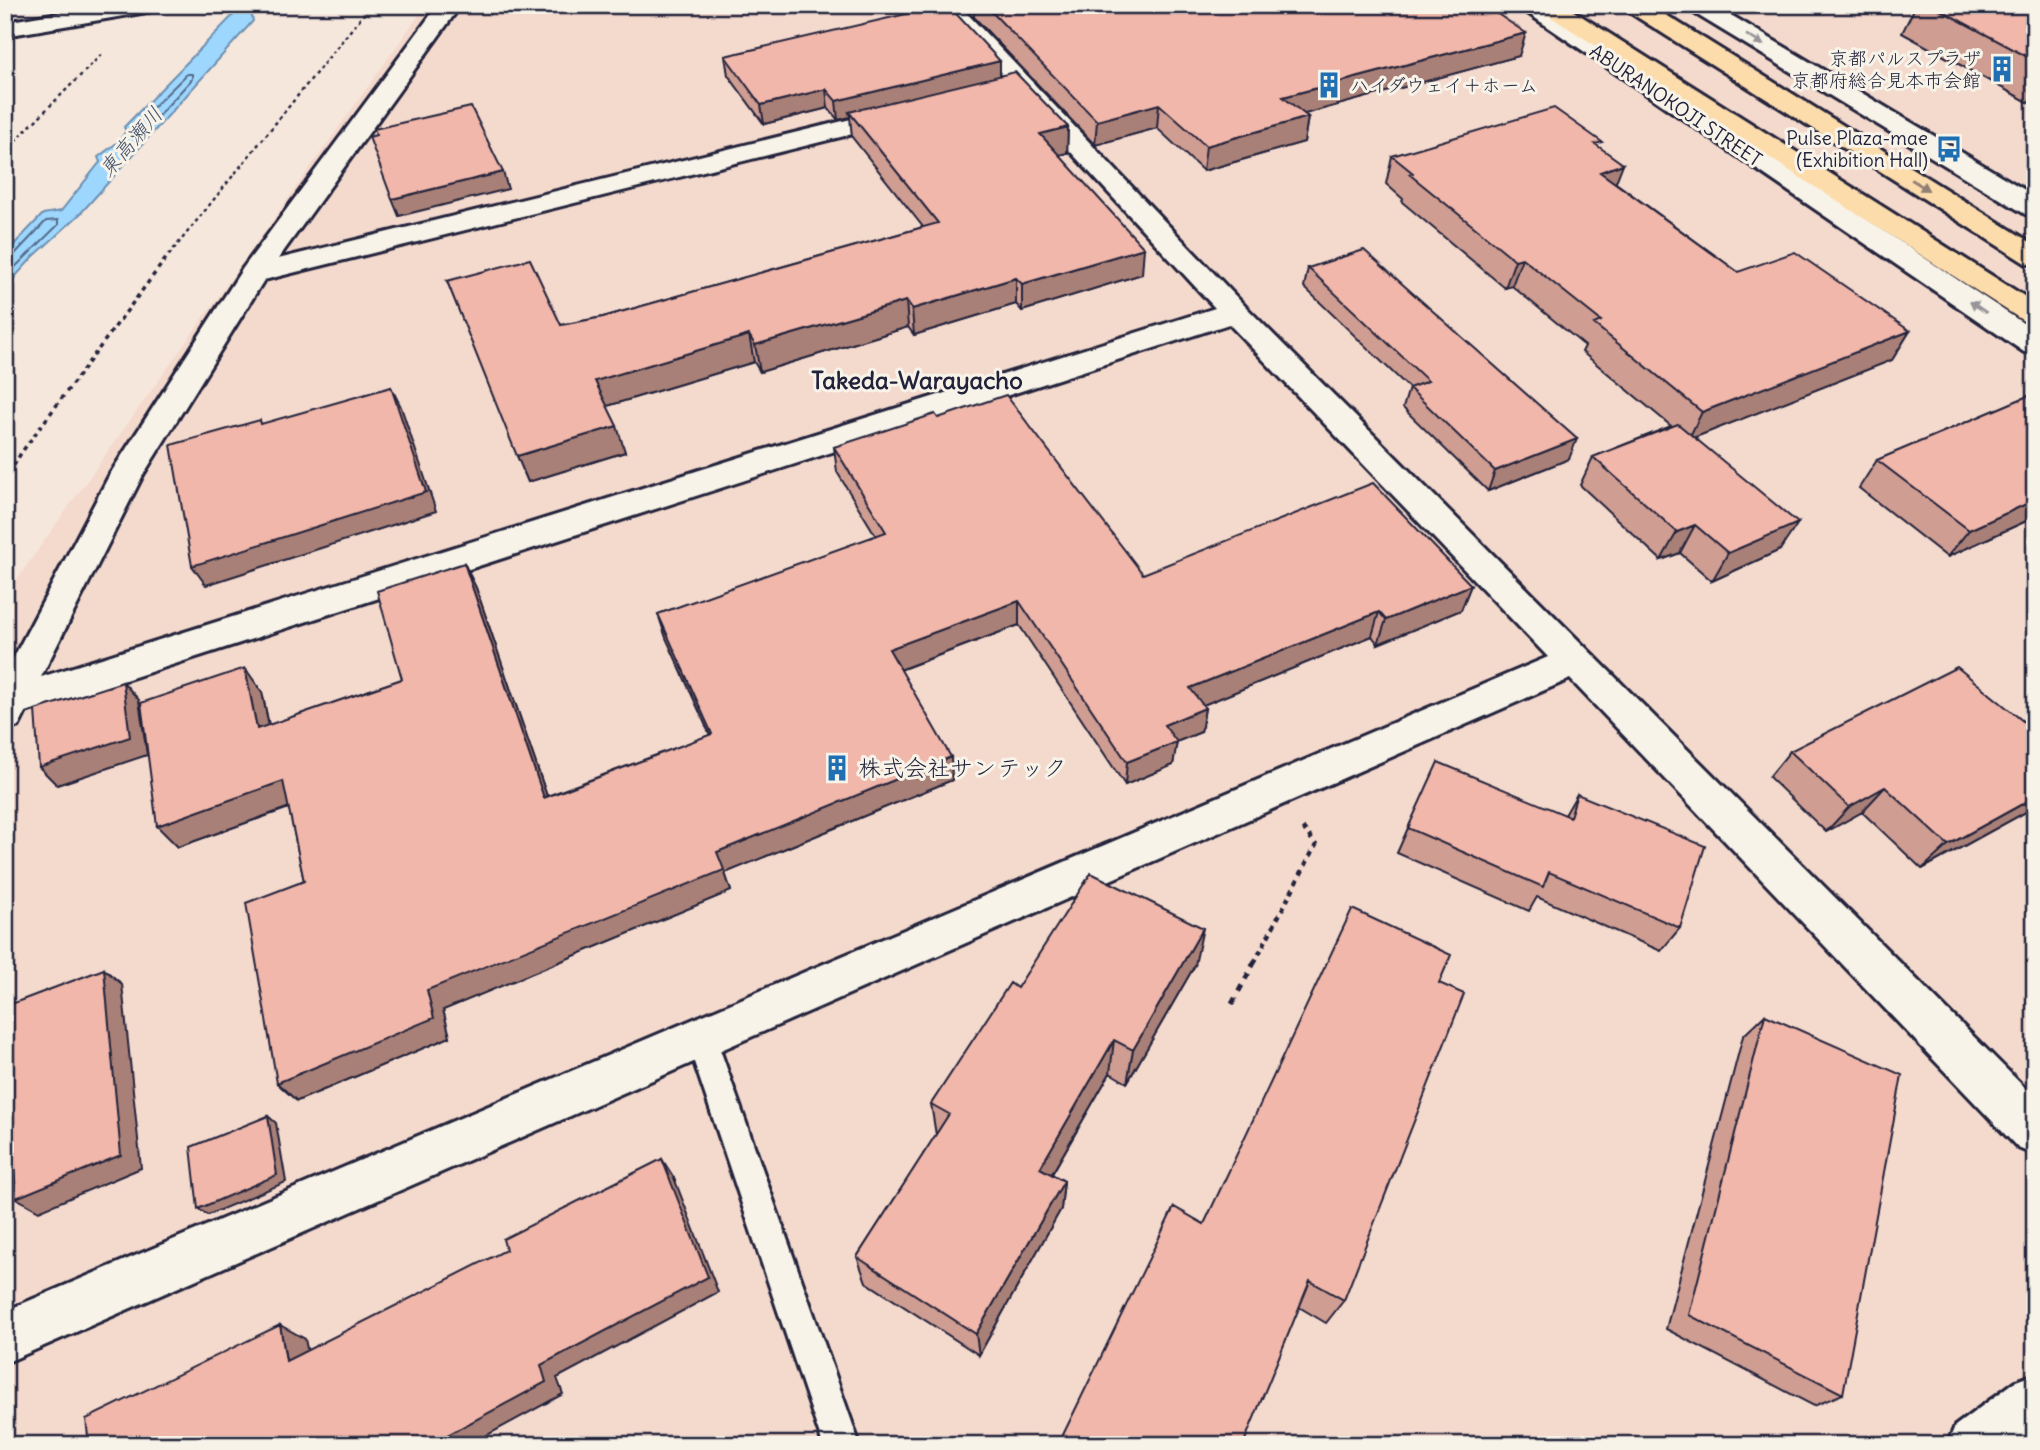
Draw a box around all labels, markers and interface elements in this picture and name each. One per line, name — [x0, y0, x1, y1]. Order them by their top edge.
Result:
one-way arrow — [1746, 34, 1765, 47]
street label: ABURANOKOJI STREET — [1585, 38, 1767, 172]
place label: 京都パルスプラザ 京都府総合見本市会館 — [1791, 46, 1981, 92]
building icon: 京都パルスプラザ 京都府総合見本市会館 — [1987, 54, 2017, 84]
building icon: ハイダウェイ＋ホーム — [1314, 70, 1344, 100]
place label: ハイダウェイ＋ホーム — [1350, 73, 1538, 97]
water label: 東高瀬川 — [93, 101, 168, 182]
place label: Pulse Plaza-mae (Exhibition Hall) — [1786, 126, 1928, 172]
bus stop icon: Pulse Plaza-mae (Exhibition Hall) — [1934, 134, 1964, 164]
one-way arrow — [1910, 178, 1929, 191]
one-way arrow — [1969, 300, 1987, 314]
district label: Takeda-Warayacho — [811, 365, 1023, 395]
building icon: 株式会社サンテック — [822, 753, 852, 783]
place label: 株式会社サンテック — [858, 753, 1066, 782]

